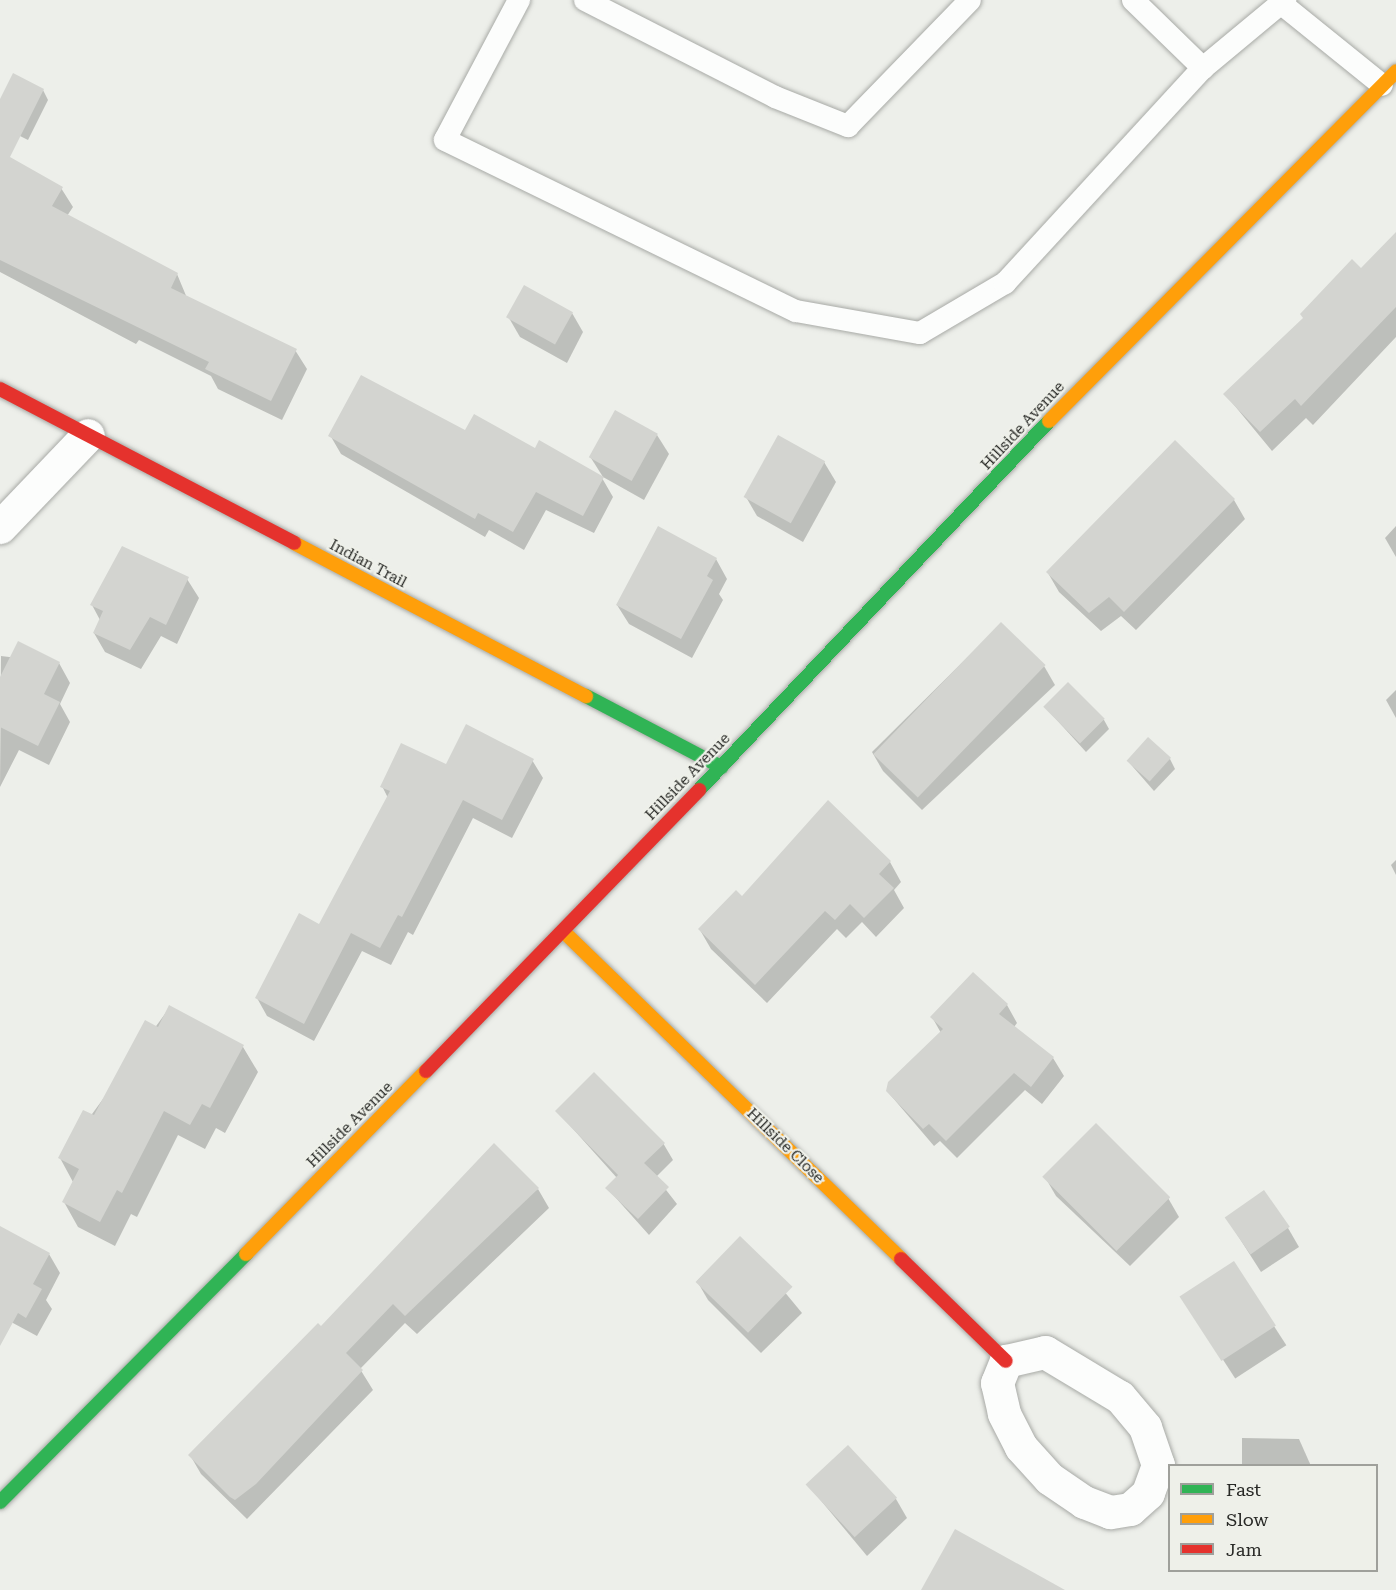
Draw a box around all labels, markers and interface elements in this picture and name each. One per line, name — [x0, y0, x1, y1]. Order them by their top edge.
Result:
street label: Hillside Avenue — [978, 378, 1068, 474]
street label: Indian Trail — [326, 536, 410, 592]
street label: Hillside Avenue — [642, 730, 734, 824]
street label: Hillside Avenue — [303, 1078, 397, 1172]
street label: Hillside Close — [743, 1105, 827, 1187]
legend — [1168, 1464, 1378, 1572]
text: Fast — [1226, 1479, 1261, 1500]
text: Slow — [1226, 1509, 1268, 1530]
text: Jam — [1226, 1539, 1262, 1560]

